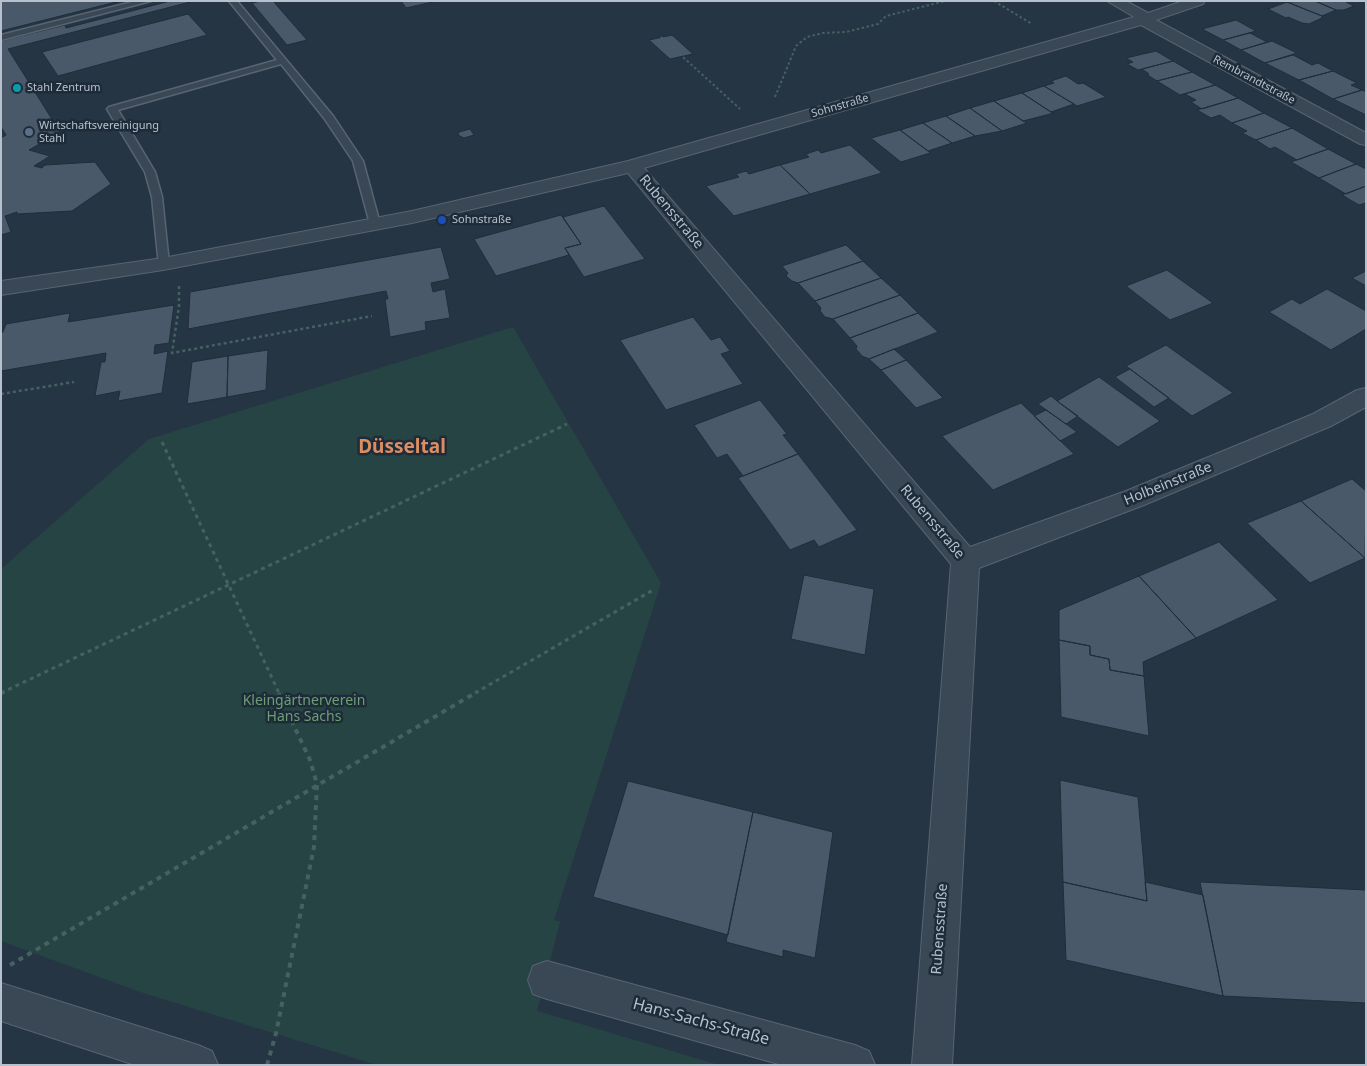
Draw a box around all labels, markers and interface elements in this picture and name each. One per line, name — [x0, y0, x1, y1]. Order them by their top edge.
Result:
street label: Rembrandtstraße — [1211, 53, 1297, 107]
place label: Stahl Zentrum — [27, 81, 101, 95]
marker: Stahl Zentrum — [11, 82, 23, 94]
street label: Sohnstraße — [810, 92, 870, 120]
place label: Wirtschaftsvereinigung Stahl — [39, 119, 159, 145]
marker: Wirtschaftsvereinigung Stahl — [23, 126, 35, 138]
street label: Rubensstraße — [635, 172, 707, 252]
place label: Sohnstraße — [452, 213, 511, 227]
marker: Sohnstraße — [436, 214, 448, 226]
district label: Düsseltal — [358, 437, 446, 459]
street label: Holbeinstraße — [1122, 459, 1214, 509]
street label: Rubensstraße — [896, 482, 968, 562]
park label: Kleingärtnerverein Hans Sachs — [243, 693, 365, 726]
street label: Rubensstraße — [928, 883, 952, 975]
street label: Hans-Sachs-Straße — [631, 995, 771, 1049]

